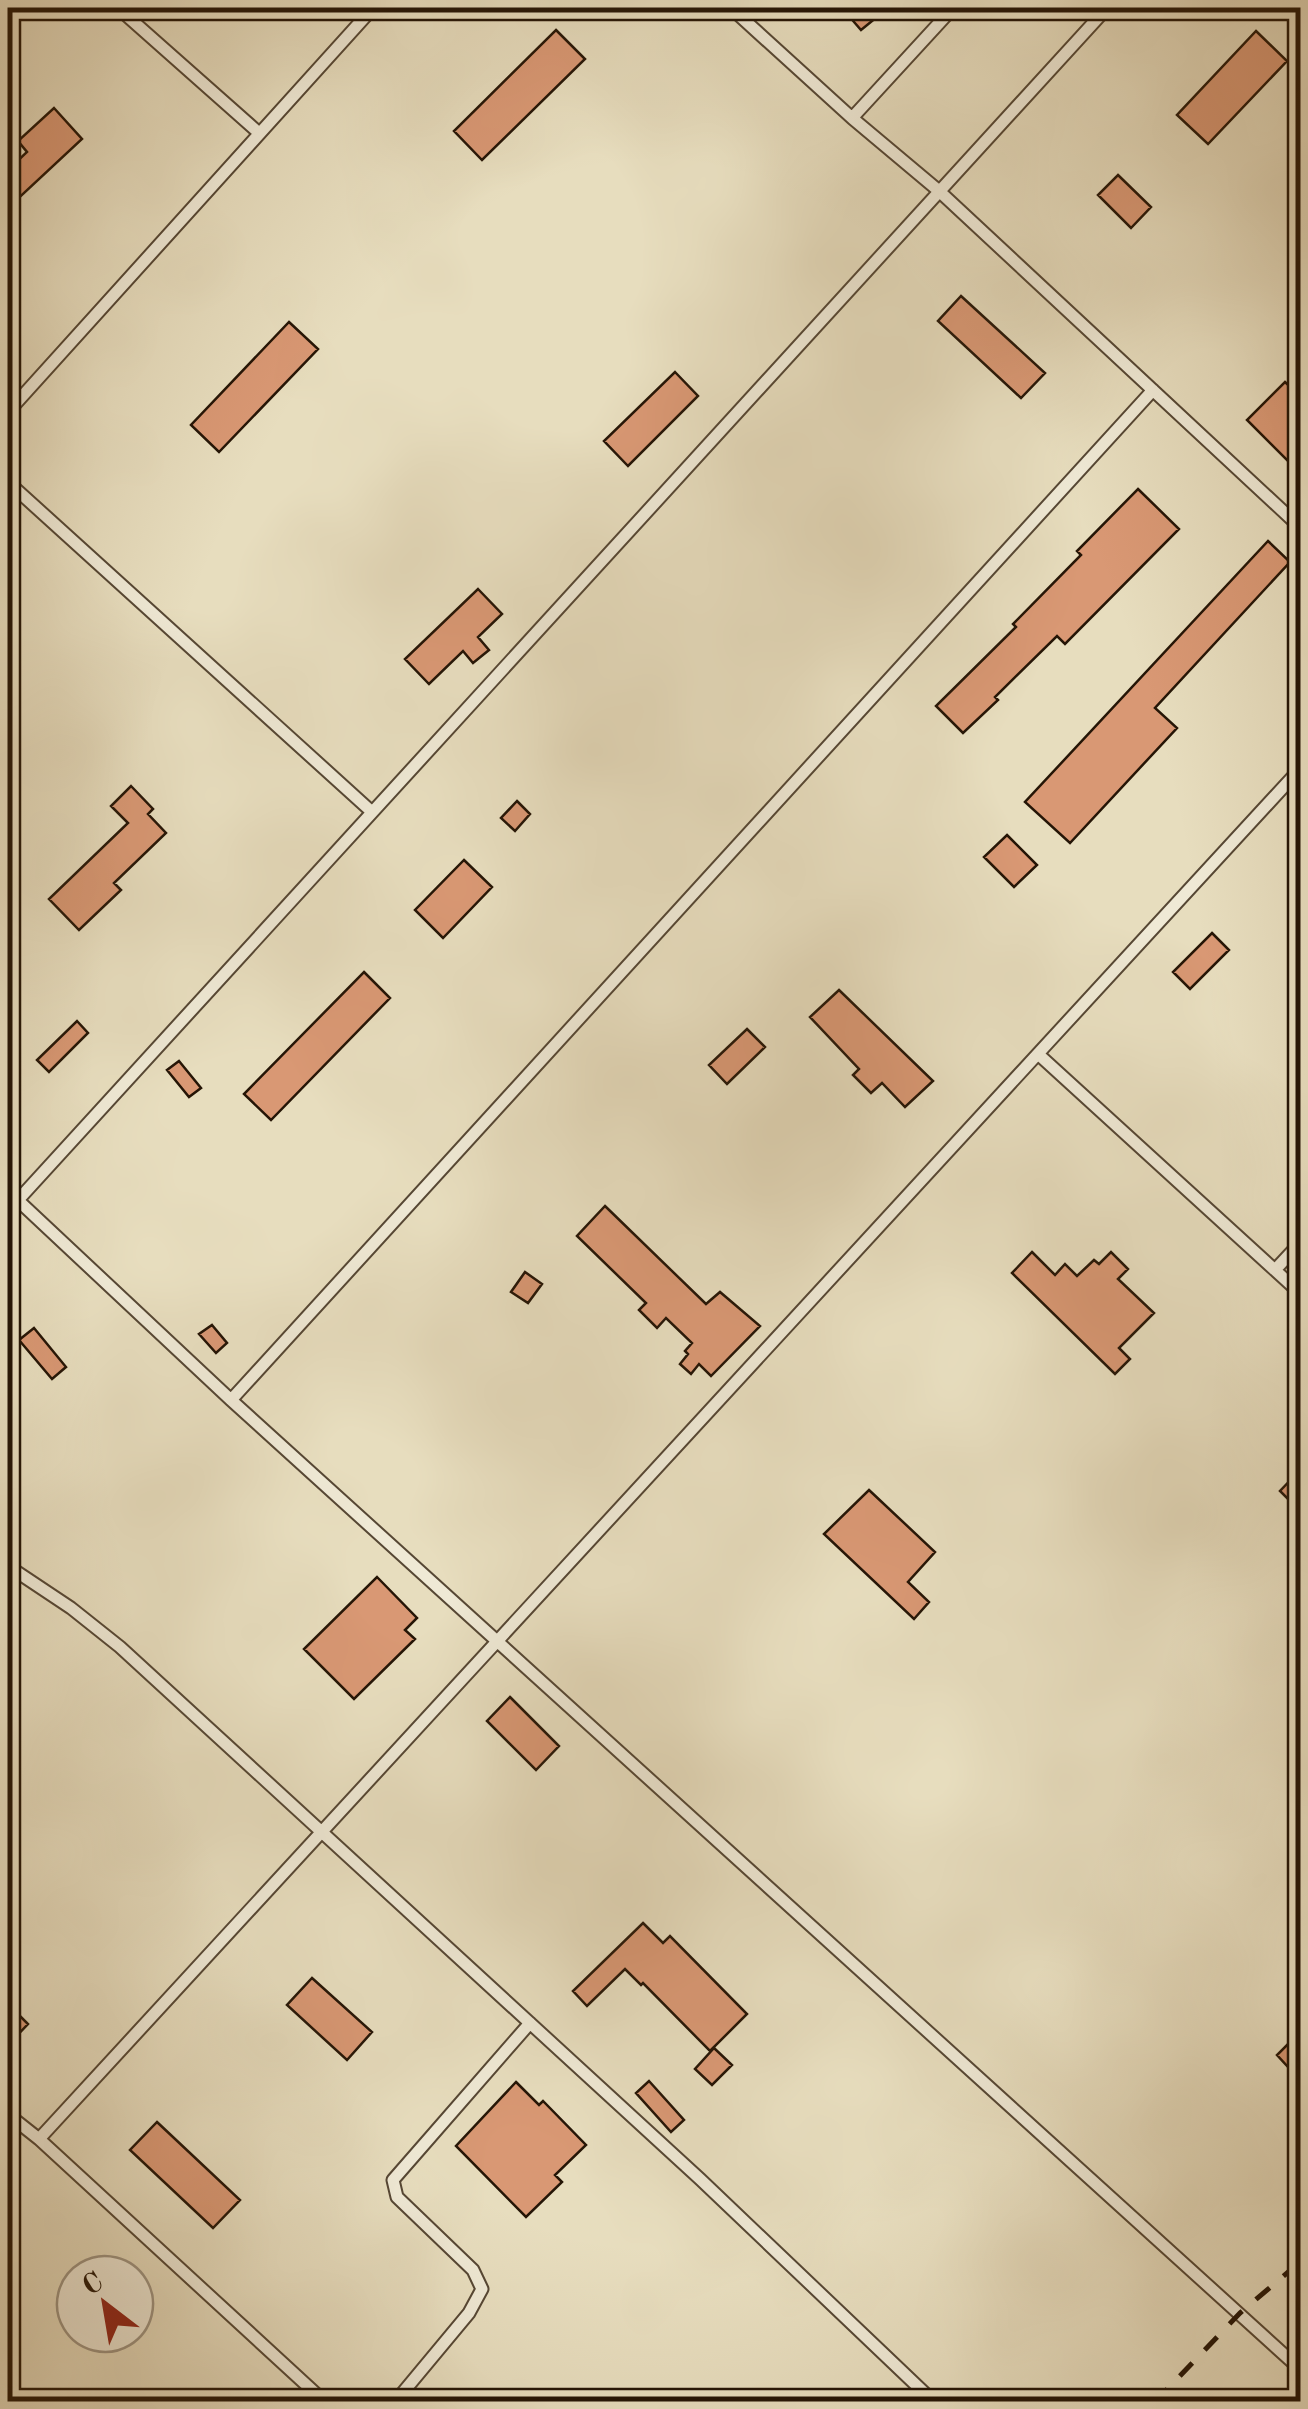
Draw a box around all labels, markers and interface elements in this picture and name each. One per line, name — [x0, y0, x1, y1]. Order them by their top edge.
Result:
north arrow — [55, 2254, 155, 2354]
text: С — [78, 2268, 109, 2302]

